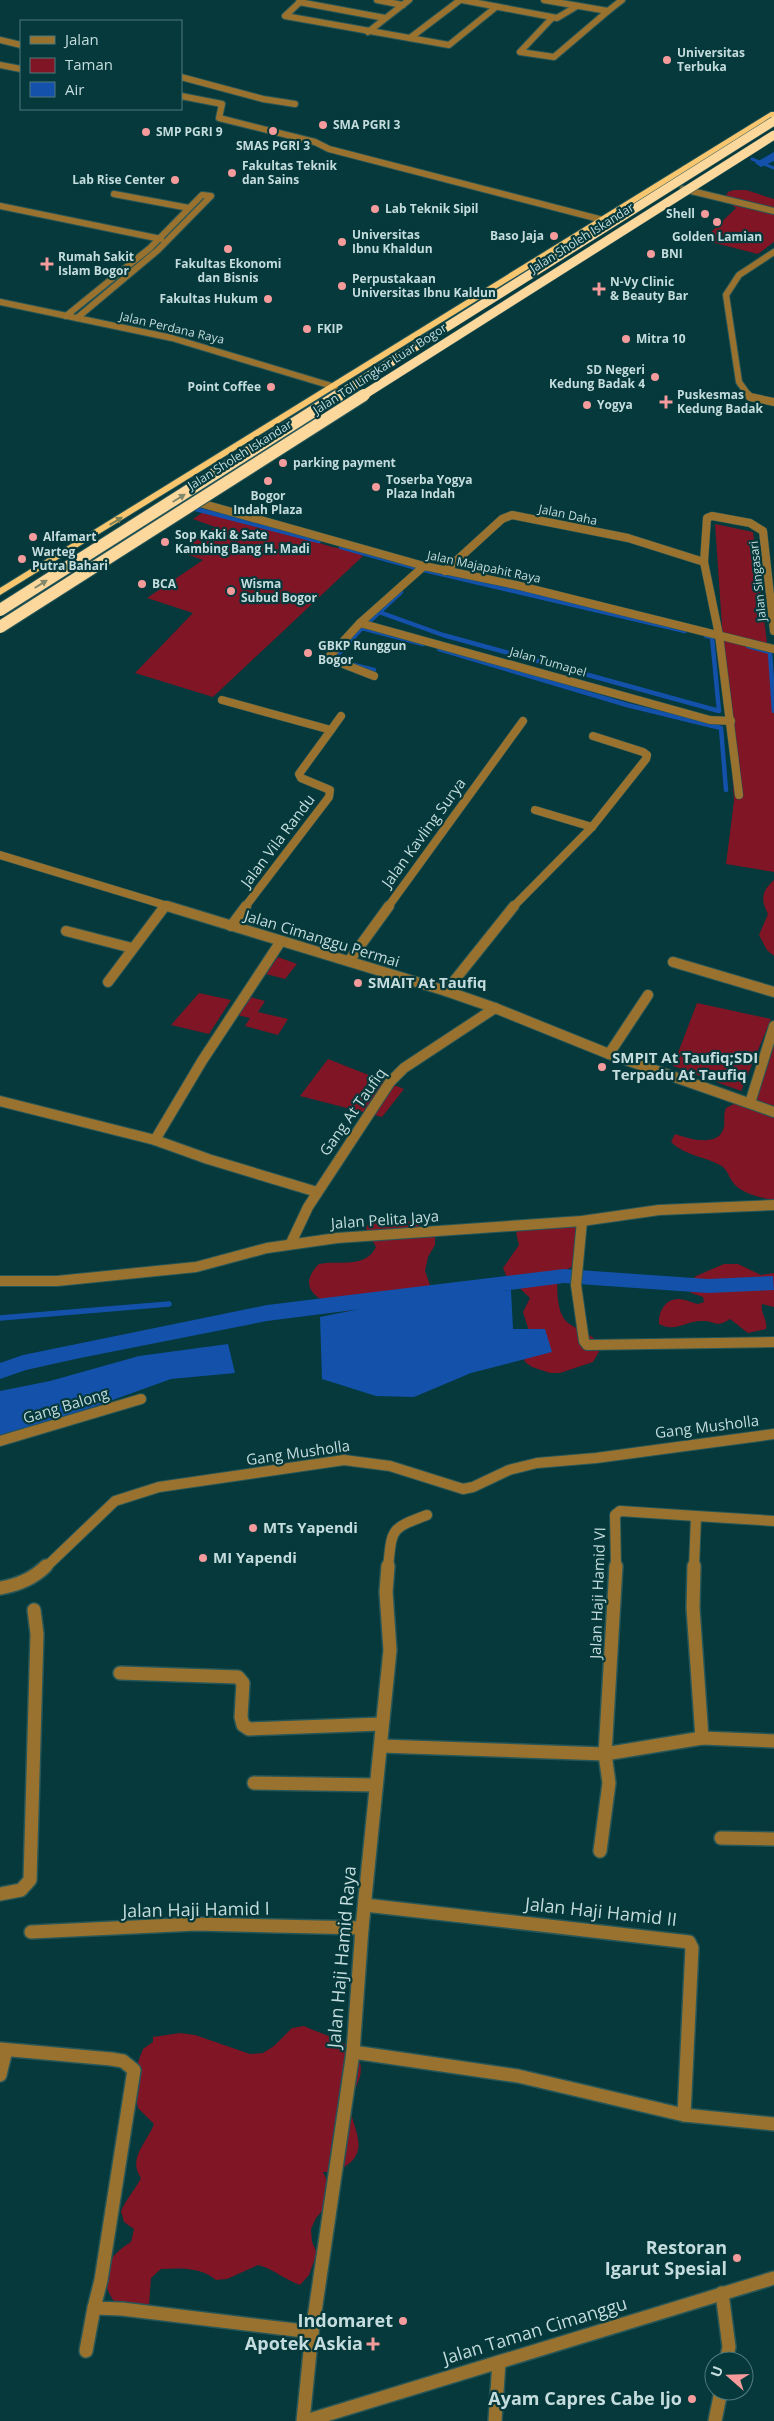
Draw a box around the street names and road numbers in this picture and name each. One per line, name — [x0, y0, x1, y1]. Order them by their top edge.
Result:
street label: Jalan Sholeh Iskandar — [526, 199, 637, 277]
street label: Jalan Perdana Raya — [117, 307, 226, 348]
street label: Jalan Tol Lingkar Luar Bogor — [309, 319, 450, 419]
street label: Jalan Sholeh Iskandar — [184, 416, 295, 494]
street label: Jalan Daha — [536, 500, 599, 529]
street label: Jalan Singasari — [745, 540, 770, 623]
street label: Jalan Majapahit Raya — [425, 546, 542, 587]
street label: Jalan Tumapel — [507, 642, 588, 681]
street label: Jalan Kavling Surya — [375, 774, 470, 893]
street label: Jalan Vila Randu — [234, 790, 319, 893]
street label: Jalan Cimanggu Permai — [240, 904, 402, 971]
street label: Gang At Taufiq — [314, 1063, 390, 1159]
street label: Jalan Pelita Jaya — [328, 1205, 440, 1233]
street label: Gang Balong — [20, 1383, 111, 1428]
street label: Gang Musholla — [654, 1410, 760, 1442]
street label: Gang Musholla — [245, 1435, 351, 1469]
street label: Jalan Haji Hamid VI — [585, 1527, 609, 1661]
street label: Jalan Haji Hamid Raya — [321, 1865, 361, 2051]
street label: Jalan Haji Hamid II — [522, 1891, 678, 1931]
street label: Jalan Haji Hamid I — [120, 1896, 270, 1922]
street label: Jalan Taman Cimanggu — [438, 2291, 630, 2370]

